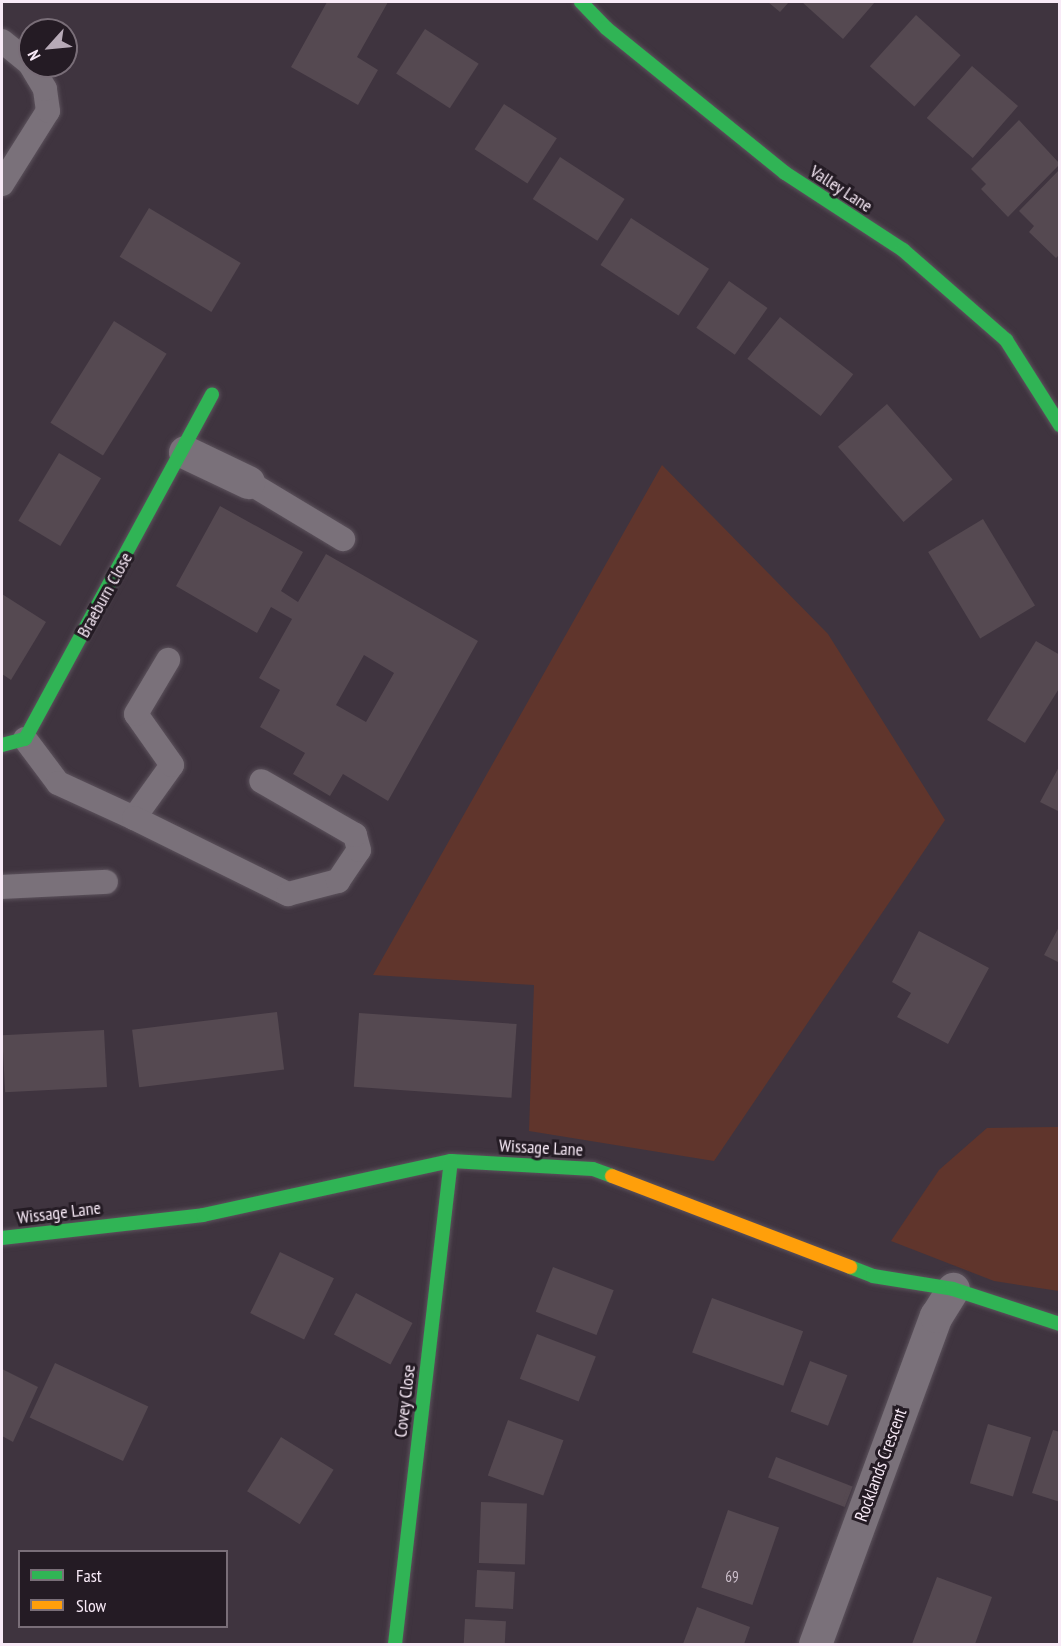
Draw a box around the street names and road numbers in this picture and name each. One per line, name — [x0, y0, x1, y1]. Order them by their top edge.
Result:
street label: Valley Lane — [805, 161, 877, 217]
street label: Braeburn Close — [73, 549, 137, 641]
street label: Wissage Lane — [498, 1135, 584, 1161]
street label: Wissage Lane — [16, 1197, 102, 1229]
street label: Covey Close — [390, 1363, 420, 1439]
street label: Rocklands Crescent — [851, 1405, 911, 1525]

